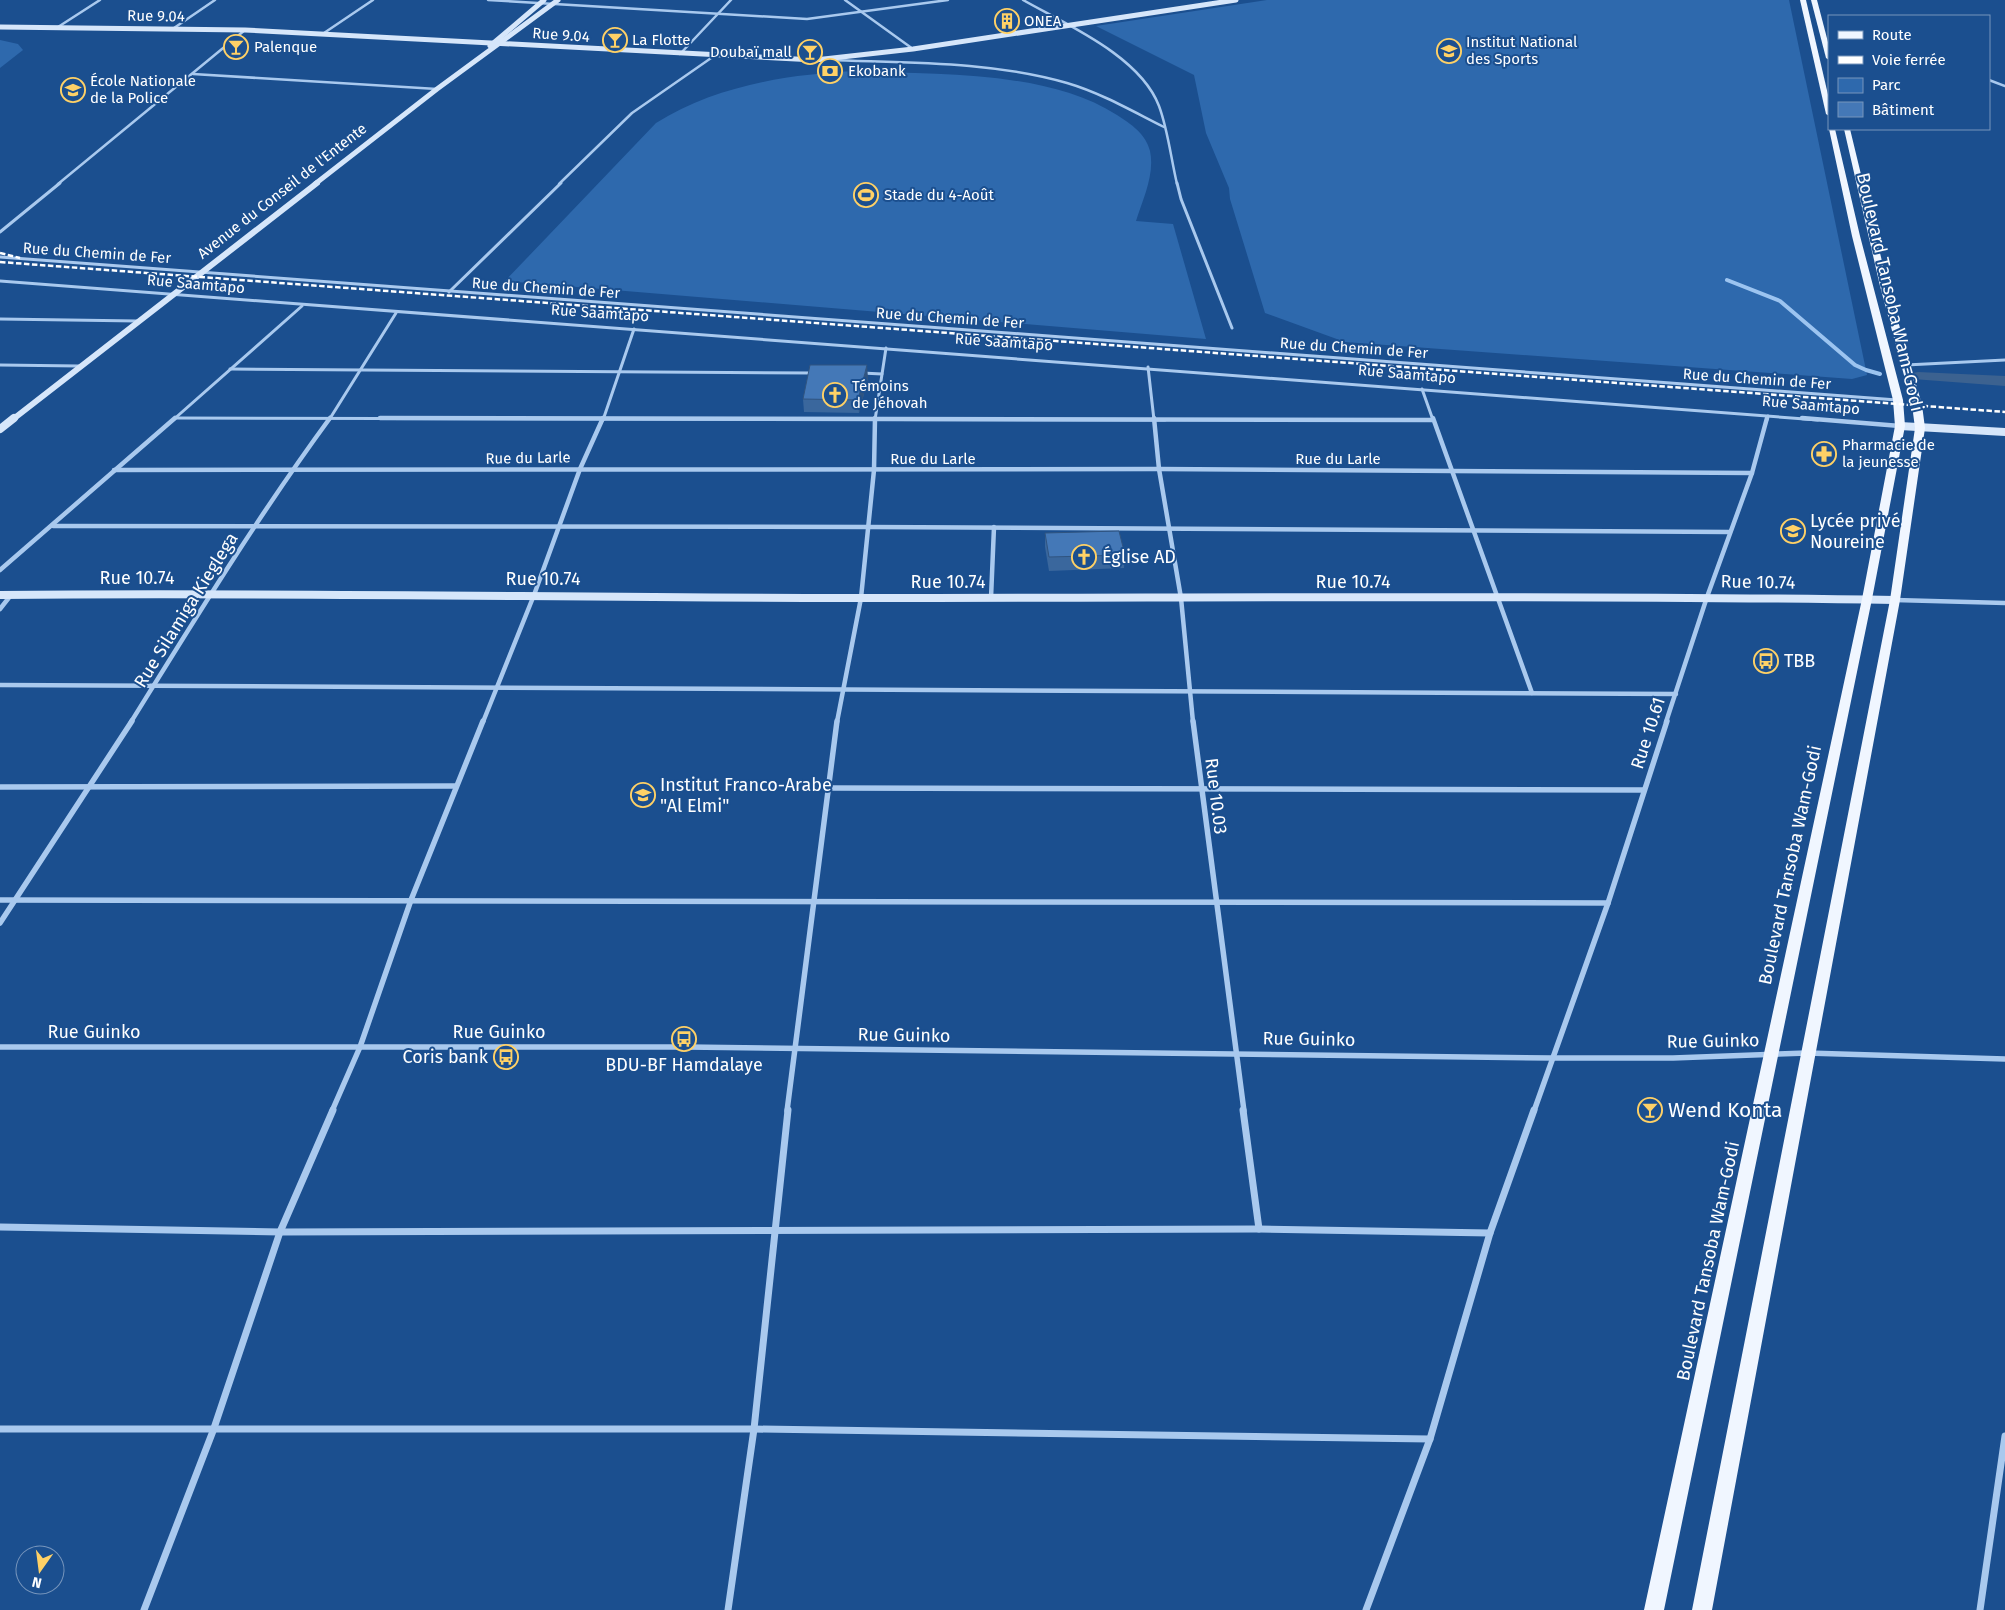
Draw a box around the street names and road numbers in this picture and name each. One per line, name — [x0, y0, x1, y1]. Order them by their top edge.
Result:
street label: Rue 9.04 — [127, 6, 185, 26]
street label: Rue 9.04 — [532, 24, 590, 46]
street label: Avenue du Conseil de l'Entente — [194, 119, 370, 263]
street label: Boulevard Tansoba Wam-Godi — [1852, 170, 1928, 414]
street label: Rue du Chemin de Fer — [22, 239, 172, 267]
street label: Rue Saamtapo — [146, 271, 246, 297]
street label: Rue du Chemin de Fer — [471, 274, 621, 302]
street label: Rue Saamtapo — [550, 301, 650, 325]
street label: Rue du Chemin de Fer — [875, 304, 1025, 332]
street label: Rue Saamtapo — [954, 330, 1054, 354]
street label: Rue du Chemin de Fer — [1279, 334, 1429, 362]
street label: Rue Saamtapo — [1357, 361, 1457, 387]
street label: Rue du Chemin de Fer — [1682, 365, 1832, 393]
street label: Rue Saamtapo — [1761, 392, 1861, 418]
street label: Rue du Larle — [485, 448, 571, 468]
street label: Rue du Larle — [890, 450, 976, 468]
street label: Rue du Larle — [1295, 450, 1381, 468]
street label: Rue Silamiga Kieglega — [129, 528, 243, 692]
street label: Rue 10.74 — [100, 567, 175, 589]
street label: Rue 10.74 — [506, 568, 581, 590]
street label: Rue 10.74 — [1720, 570, 1796, 594]
street label: Rue 10.74 — [911, 571, 986, 593]
street label: Rue 10.74 — [1316, 571, 1391, 593]
street label: Rue 10.61 — [1626, 694, 1670, 772]
street label: Boulevard Tansoba Wam-Godi — [1754, 743, 1826, 987]
street label: Rue 10.03 — [1200, 757, 1232, 835]
street label: Rue Guinko — [48, 1021, 140, 1043]
street label: Rue Guinko — [453, 1021, 545, 1043]
street label: Rue Guinko — [857, 1023, 951, 1047]
street label: Rue Guinko — [1262, 1027, 1356, 1051]
street label: Rue Guinko — [1666, 1029, 1760, 1053]
street label: Boulevard Tansoba Wam-Godi — [1672, 1139, 1744, 1383]

